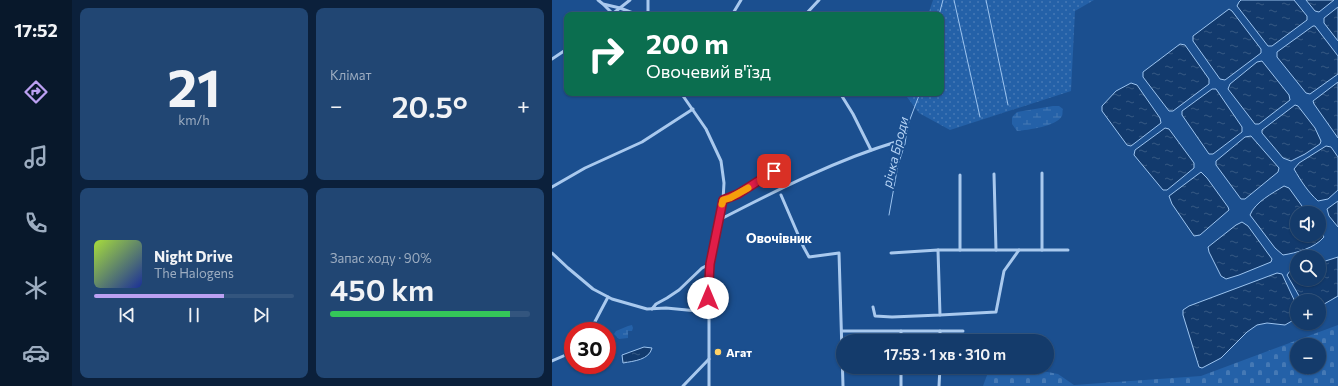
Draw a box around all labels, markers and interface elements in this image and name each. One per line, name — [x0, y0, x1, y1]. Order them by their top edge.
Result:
text: 17:52 — [14, 19, 58, 41]
text: 200 m — [646, 26, 729, 60]
icon: right — [580, 28, 632, 80]
text: 21 — [167, 54, 221, 118]
text: Овочевий в'їзд — [646, 60, 771, 82]
text: Клімат — [330, 67, 372, 83]
icon: directions — [22, 78, 50, 106]
text: 20.5° — [392, 87, 468, 124]
text: − — [330, 92, 343, 119]
text: + — [517, 92, 530, 119]
text: km/h — [178, 112, 210, 128]
water label: річка Броди — [878, 114, 912, 190]
icon: music — [22, 143, 50, 171]
pin — [757, 154, 791, 188]
icon: arrive — [763, 160, 785, 182]
map controls — [1290, 206, 1326, 374]
button: sound — [1290, 206, 1326, 242]
icon: phone — [22, 209, 50, 237]
district label: Овочівник — [746, 230, 813, 246]
text: Night Drive — [154, 247, 233, 265]
text: Запас ходу · 90% — [330, 250, 432, 266]
button: search — [1290, 250, 1326, 286]
text: The Halogens — [154, 265, 234, 281]
text: 450 km — [330, 270, 434, 307]
icon: climate — [22, 274, 50, 302]
position arrow — [687, 277, 729, 319]
button: + — [1290, 294, 1326, 330]
icon: previous — [116, 304, 138, 326]
icon: pause — [183, 304, 205, 326]
icon: next — [250, 304, 272, 326]
speed limit sign: 30 — [564, 322, 616, 374]
button: − — [1290, 338, 1326, 374]
icon: car — [22, 339, 50, 367]
place label: Агат — [726, 345, 752, 359]
text: 17:53 · 1 хв · 310 m — [884, 345, 1006, 363]
marker: Агат — [713, 347, 723, 357]

